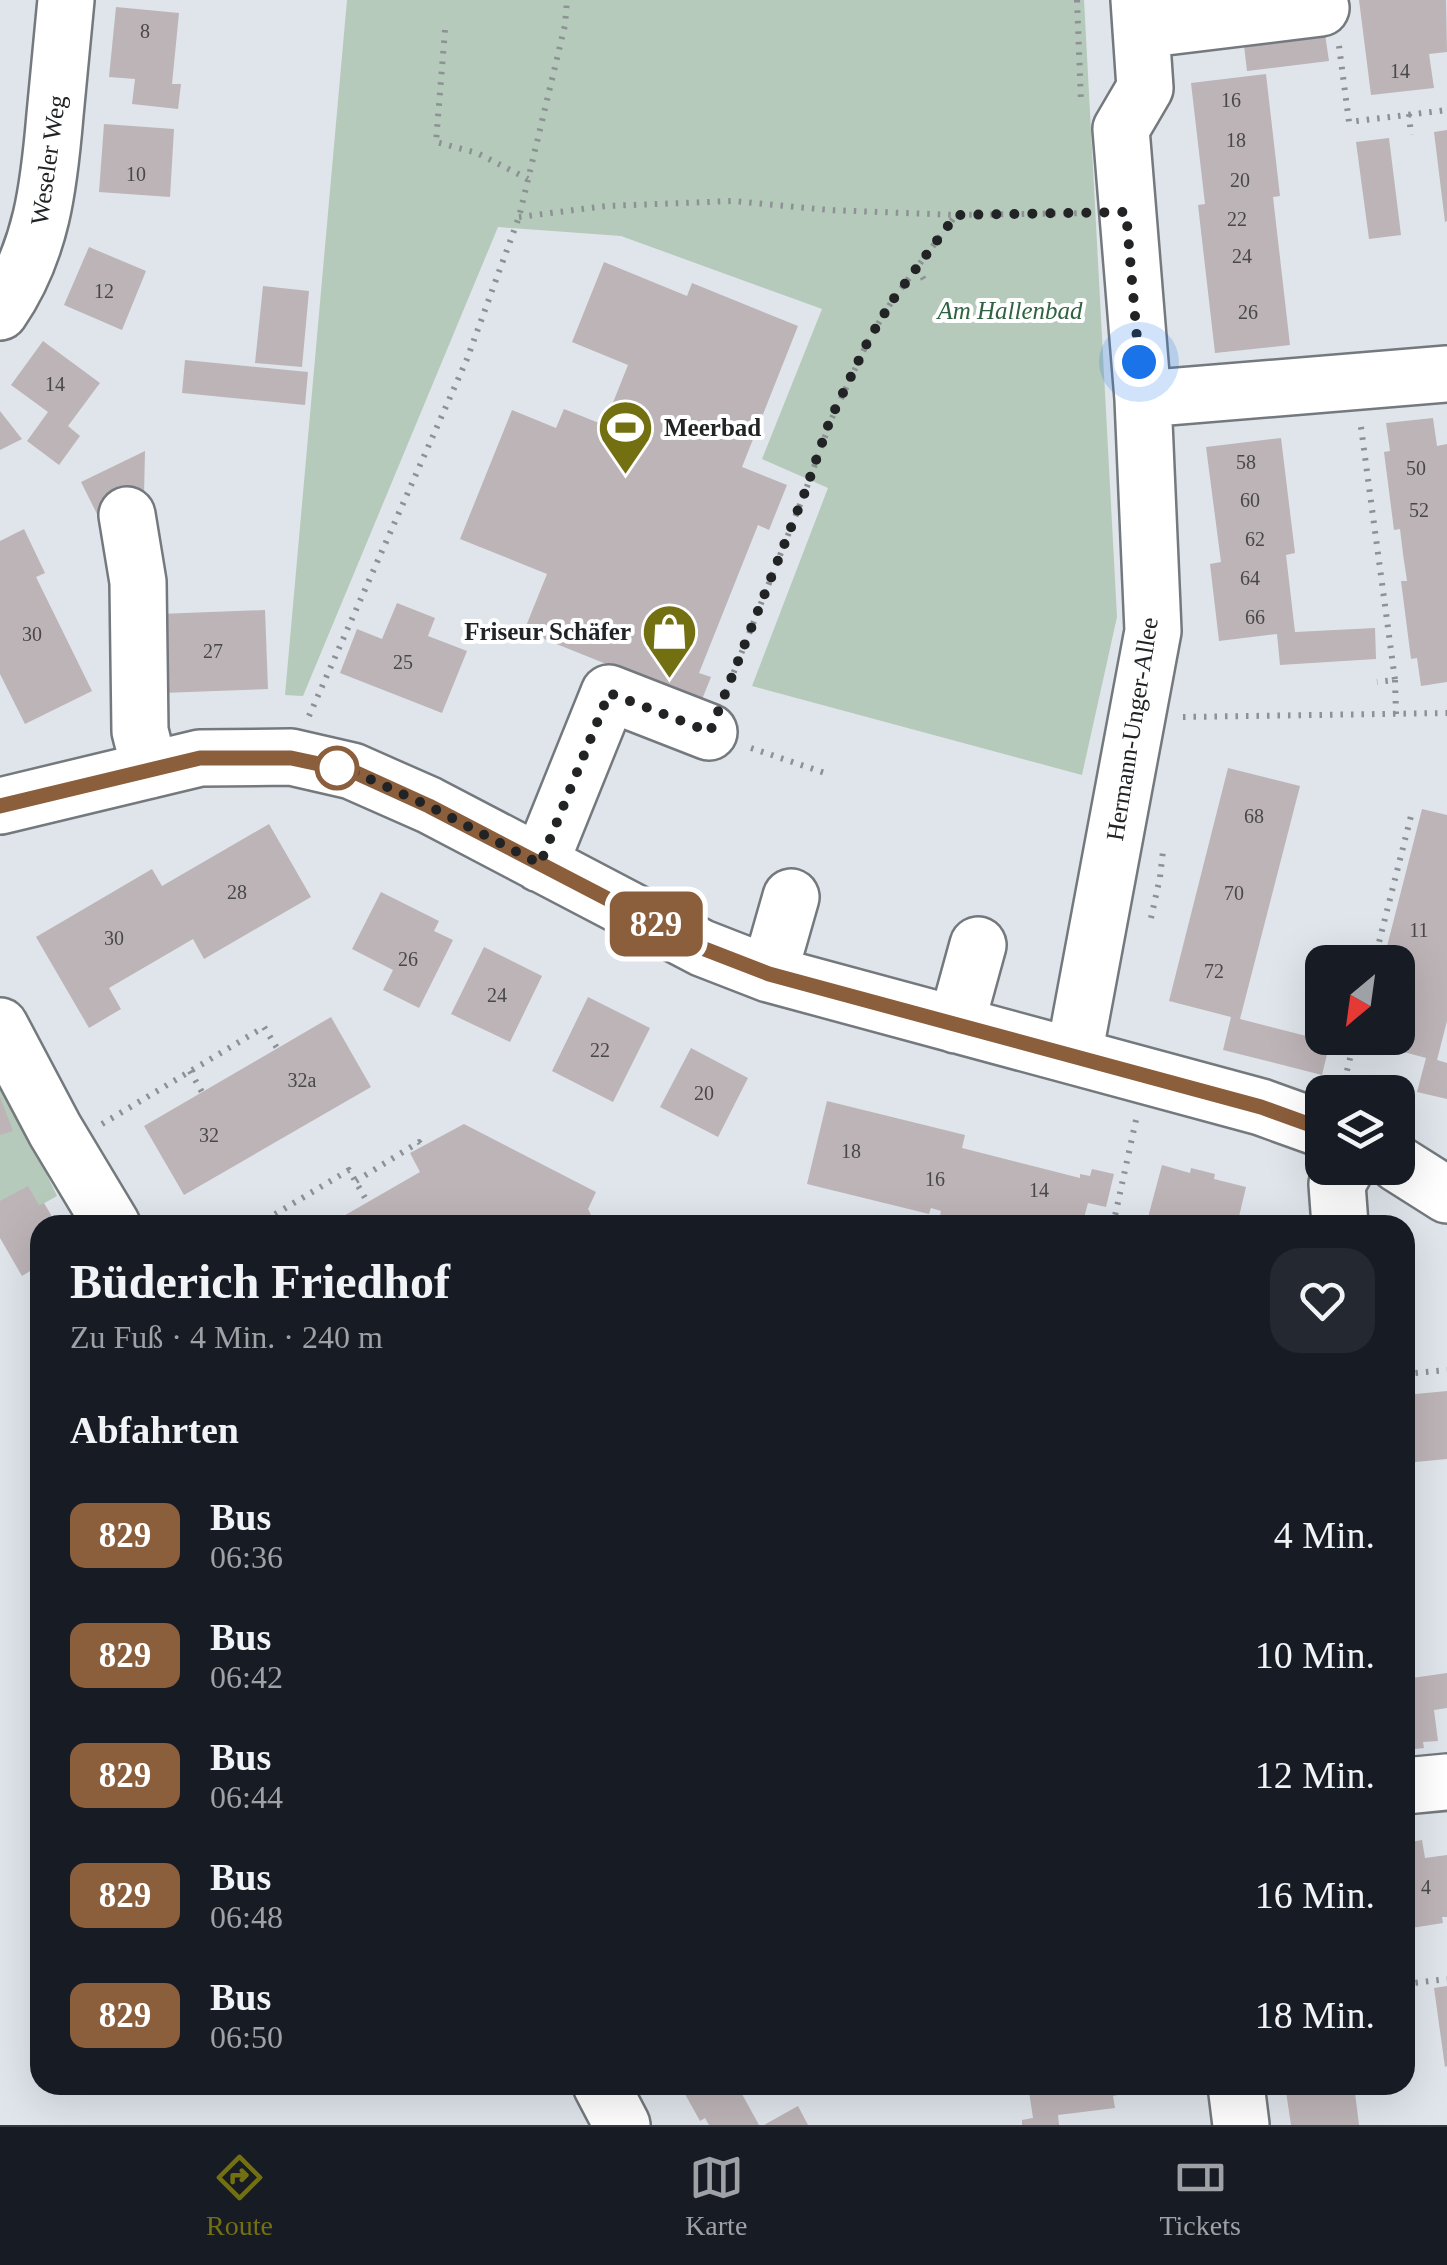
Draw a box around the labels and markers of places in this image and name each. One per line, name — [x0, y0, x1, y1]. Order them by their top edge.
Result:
sports icon: Meerbad — [595, 397, 655, 476]
place label: Meerbad — [664, 414, 761, 441]
shop icon: Friseur Schäfer — [640, 601, 700, 680]
place label: Friseur Schäfer — [464, 618, 631, 645]
unlabelled marker — [316, 747, 358, 789]

